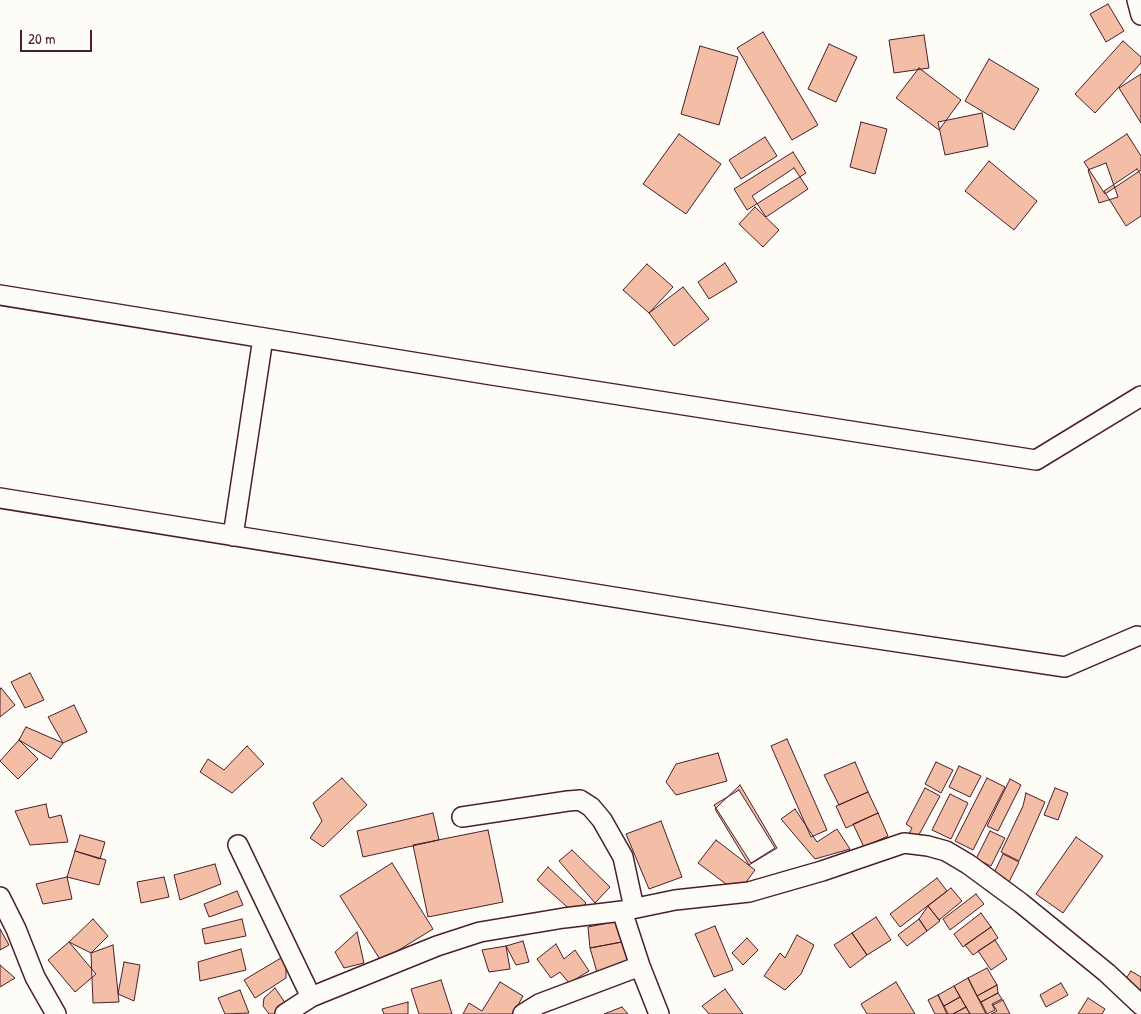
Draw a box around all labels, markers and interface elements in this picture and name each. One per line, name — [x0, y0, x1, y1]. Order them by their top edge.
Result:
scale bar — [22, 20, 95, 52]
text: 20 m — [28, 28, 55, 49]

